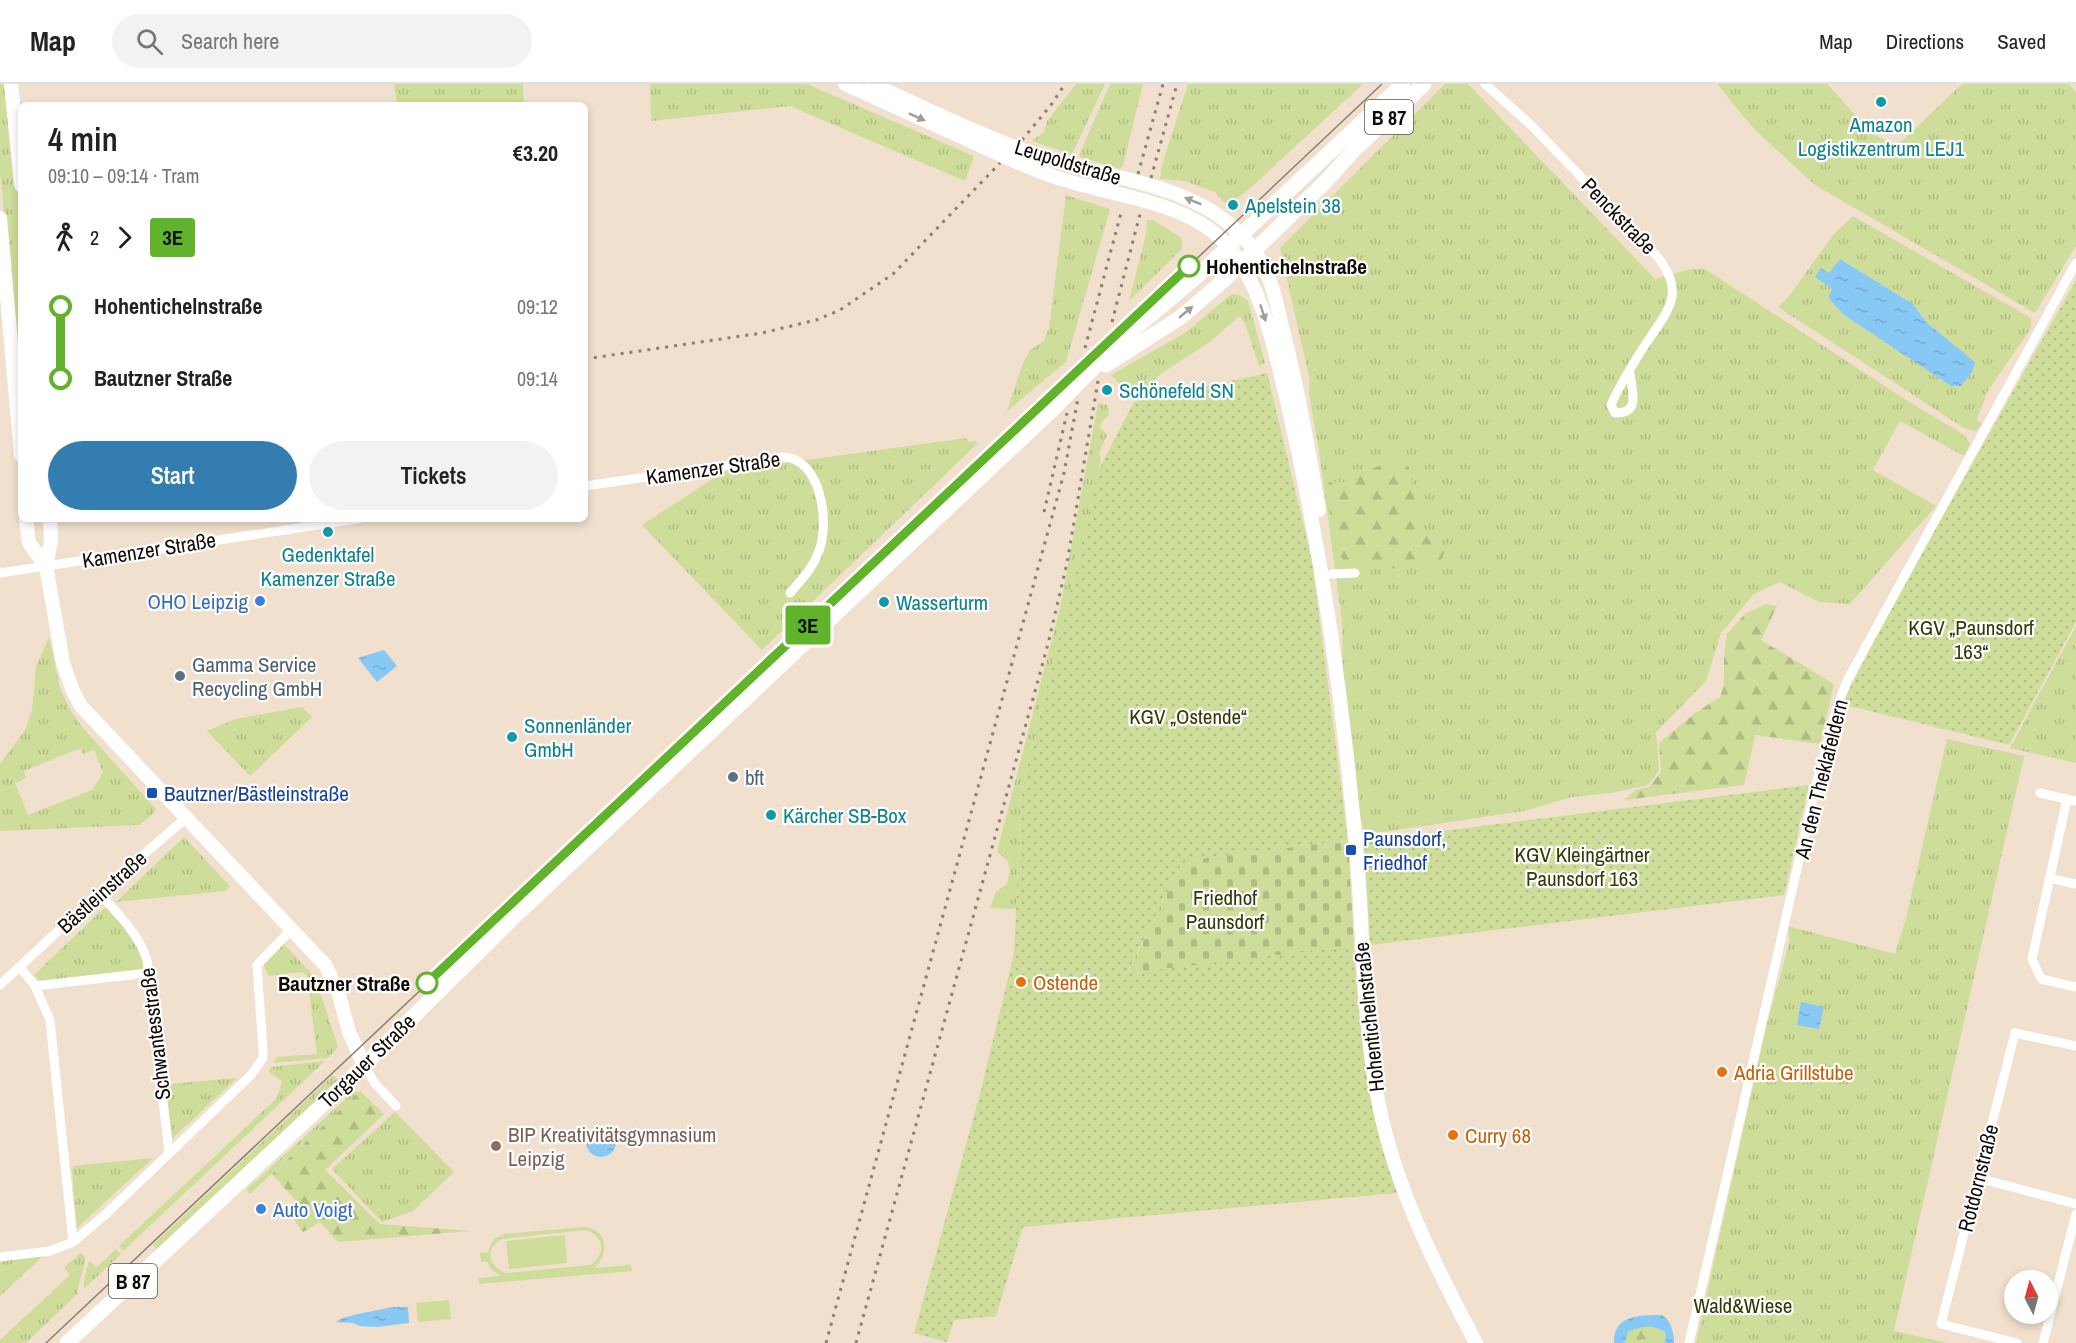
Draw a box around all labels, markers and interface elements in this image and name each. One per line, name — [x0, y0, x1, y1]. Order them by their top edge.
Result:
search box — [112, 14, 532, 68]
text: Map — [30, 22, 76, 60]
icon: search — [133, 25, 166, 58]
text: Search here — [181, 26, 279, 56]
text: Map — [1819, 27, 1853, 56]
text: Directions — [1886, 27, 1964, 56]
text: Saved — [1997, 27, 2046, 56]
marker: Amazon Logistikzentrum LEJ1 — [1874, 95, 1888, 109]
road number: B 87 — [1365, 100, 1413, 134]
place label: Amazon Logistikzentrum LEJ1 — [1798, 110, 1965, 163]
one-way arrow — [909, 112, 926, 121]
text: 4 min — [48, 117, 118, 161]
street label: Leupoldstraße — [1011, 132, 1125, 192]
text: €3.20 — [513, 138, 558, 168]
text: 09:10 – 09:14 · Tram — [48, 162, 199, 189]
street label: Penckstraße — [1575, 171, 1663, 261]
place label: Apelstein 38 — [1244, 191, 1341, 220]
one-way arrow — [1184, 196, 1202, 206]
marker: Apelstein 38 — [1226, 198, 1240, 212]
icon: walk — [48, 221, 81, 254]
icon: forward — [108, 221, 141, 254]
text: 3E — [162, 223, 183, 252]
text: 2 — [90, 224, 99, 251]
place label: Hohentichelnstraße — [1206, 252, 1367, 281]
marker: Hohentichelnstraße — [1178, 255, 1200, 277]
text: Hohentichelnstraße — [94, 291, 262, 321]
text: 09:12 — [517, 293, 558, 320]
one-way arrow — [1258, 304, 1268, 322]
one-way arrow — [1178, 306, 1193, 319]
text: Bautzner Straße — [94, 363, 232, 393]
text: 09:14 — [517, 365, 558, 392]
place label: Schönefeld SN — [1119, 376, 1234, 405]
marker: Schönefeld SN — [1100, 383, 1114, 397]
button: Start — [48, 441, 297, 510]
button: Tickets — [309, 441, 558, 510]
street label: Kamenzer Straße — [644, 444, 782, 492]
street label: Kamenzer Straße — [80, 525, 218, 575]
marker: Gedenktafel Kamenzer Straße — [321, 525, 335, 539]
place label: Gedenktafel Kamenzer Straße — [261, 540, 395, 593]
place label: OHO Leipzig — [147, 587, 248, 616]
place label: Wasserturm — [896, 588, 988, 617]
marker: OHO Leipzig — [253, 594, 267, 608]
marker: Wasserturm — [877, 595, 891, 609]
line badge: 3E — [781, 606, 835, 644]
text: 3E — [797, 611, 819, 640]
park label: KGV „Paunsdorf 163“ — [1908, 613, 2034, 666]
place label: Gamma Service Recycling GmbH — [192, 650, 322, 703]
marker: Gamma Service Recycling GmbH — [173, 669, 187, 683]
street label: An den Theklafeldern — [1787, 696, 1855, 863]
park label: KGV „Ostende“ — [1129, 702, 1247, 731]
place label: Sonnenländer GmbH — [524, 711, 631, 764]
marker: Sonnenländer GmbH — [505, 730, 519, 744]
place label: bft — [745, 763, 764, 792]
marker: bft — [726, 770, 740, 784]
place label: Bautzner/Bästleinstraße — [164, 779, 349, 808]
marker: Bautzner/Bästleinstraße — [145, 786, 159, 800]
place label: Kärcher SB-Box — [783, 801, 907, 830]
marker: Kärcher SB-Box — [764, 808, 778, 822]
place label: Paunsdorf, Friedhof — [1363, 824, 1446, 877]
park label: KGV Kleingärtner Paunsdorf 163 — [1515, 840, 1650, 893]
marker: Paunsdorf, Friedhof — [1344, 843, 1358, 857]
street label: Bästleinstraße — [51, 844, 153, 940]
park label: Friedhof Paunsdorf — [1186, 883, 1264, 936]
street label: Hohentichelnstraße — [1347, 941, 1391, 1093]
street label: Schwantesstraße — [133, 966, 177, 1102]
place label: Ostende — [1033, 968, 1098, 997]
place label: Bautzner Straße — [278, 969, 410, 998]
marker: Bautzner Straße — [416, 972, 438, 994]
marker: Ostende — [1014, 975, 1028, 989]
street label: Torgauer Straße — [312, 1007, 422, 1115]
place label: Adria Grillstube — [1733, 1058, 1854, 1087]
marker: Adria Grillstube — [1715, 1065, 1729, 1079]
place label: BIP Kreativitätsgymnasium Leipzig — [508, 1120, 716, 1173]
place label: Curry 68 — [1465, 1121, 1531, 1150]
street label: Rotdornstraße — [1951, 1121, 2005, 1235]
marker: Curry 68 — [1446, 1128, 1460, 1142]
marker: BIP Kreativitätsgymnasium Leipzig — [489, 1139, 503, 1153]
place label: Auto Voigt — [272, 1195, 353, 1224]
marker: Auto Voigt — [254, 1202, 268, 1216]
road number: B 87 — [109, 1264, 157, 1298]
north arrow — [2004, 1270, 2058, 1324]
map controls — [2004, 1270, 2058, 1324]
park label: Wald&Wiese — [1694, 1291, 1792, 1320]

